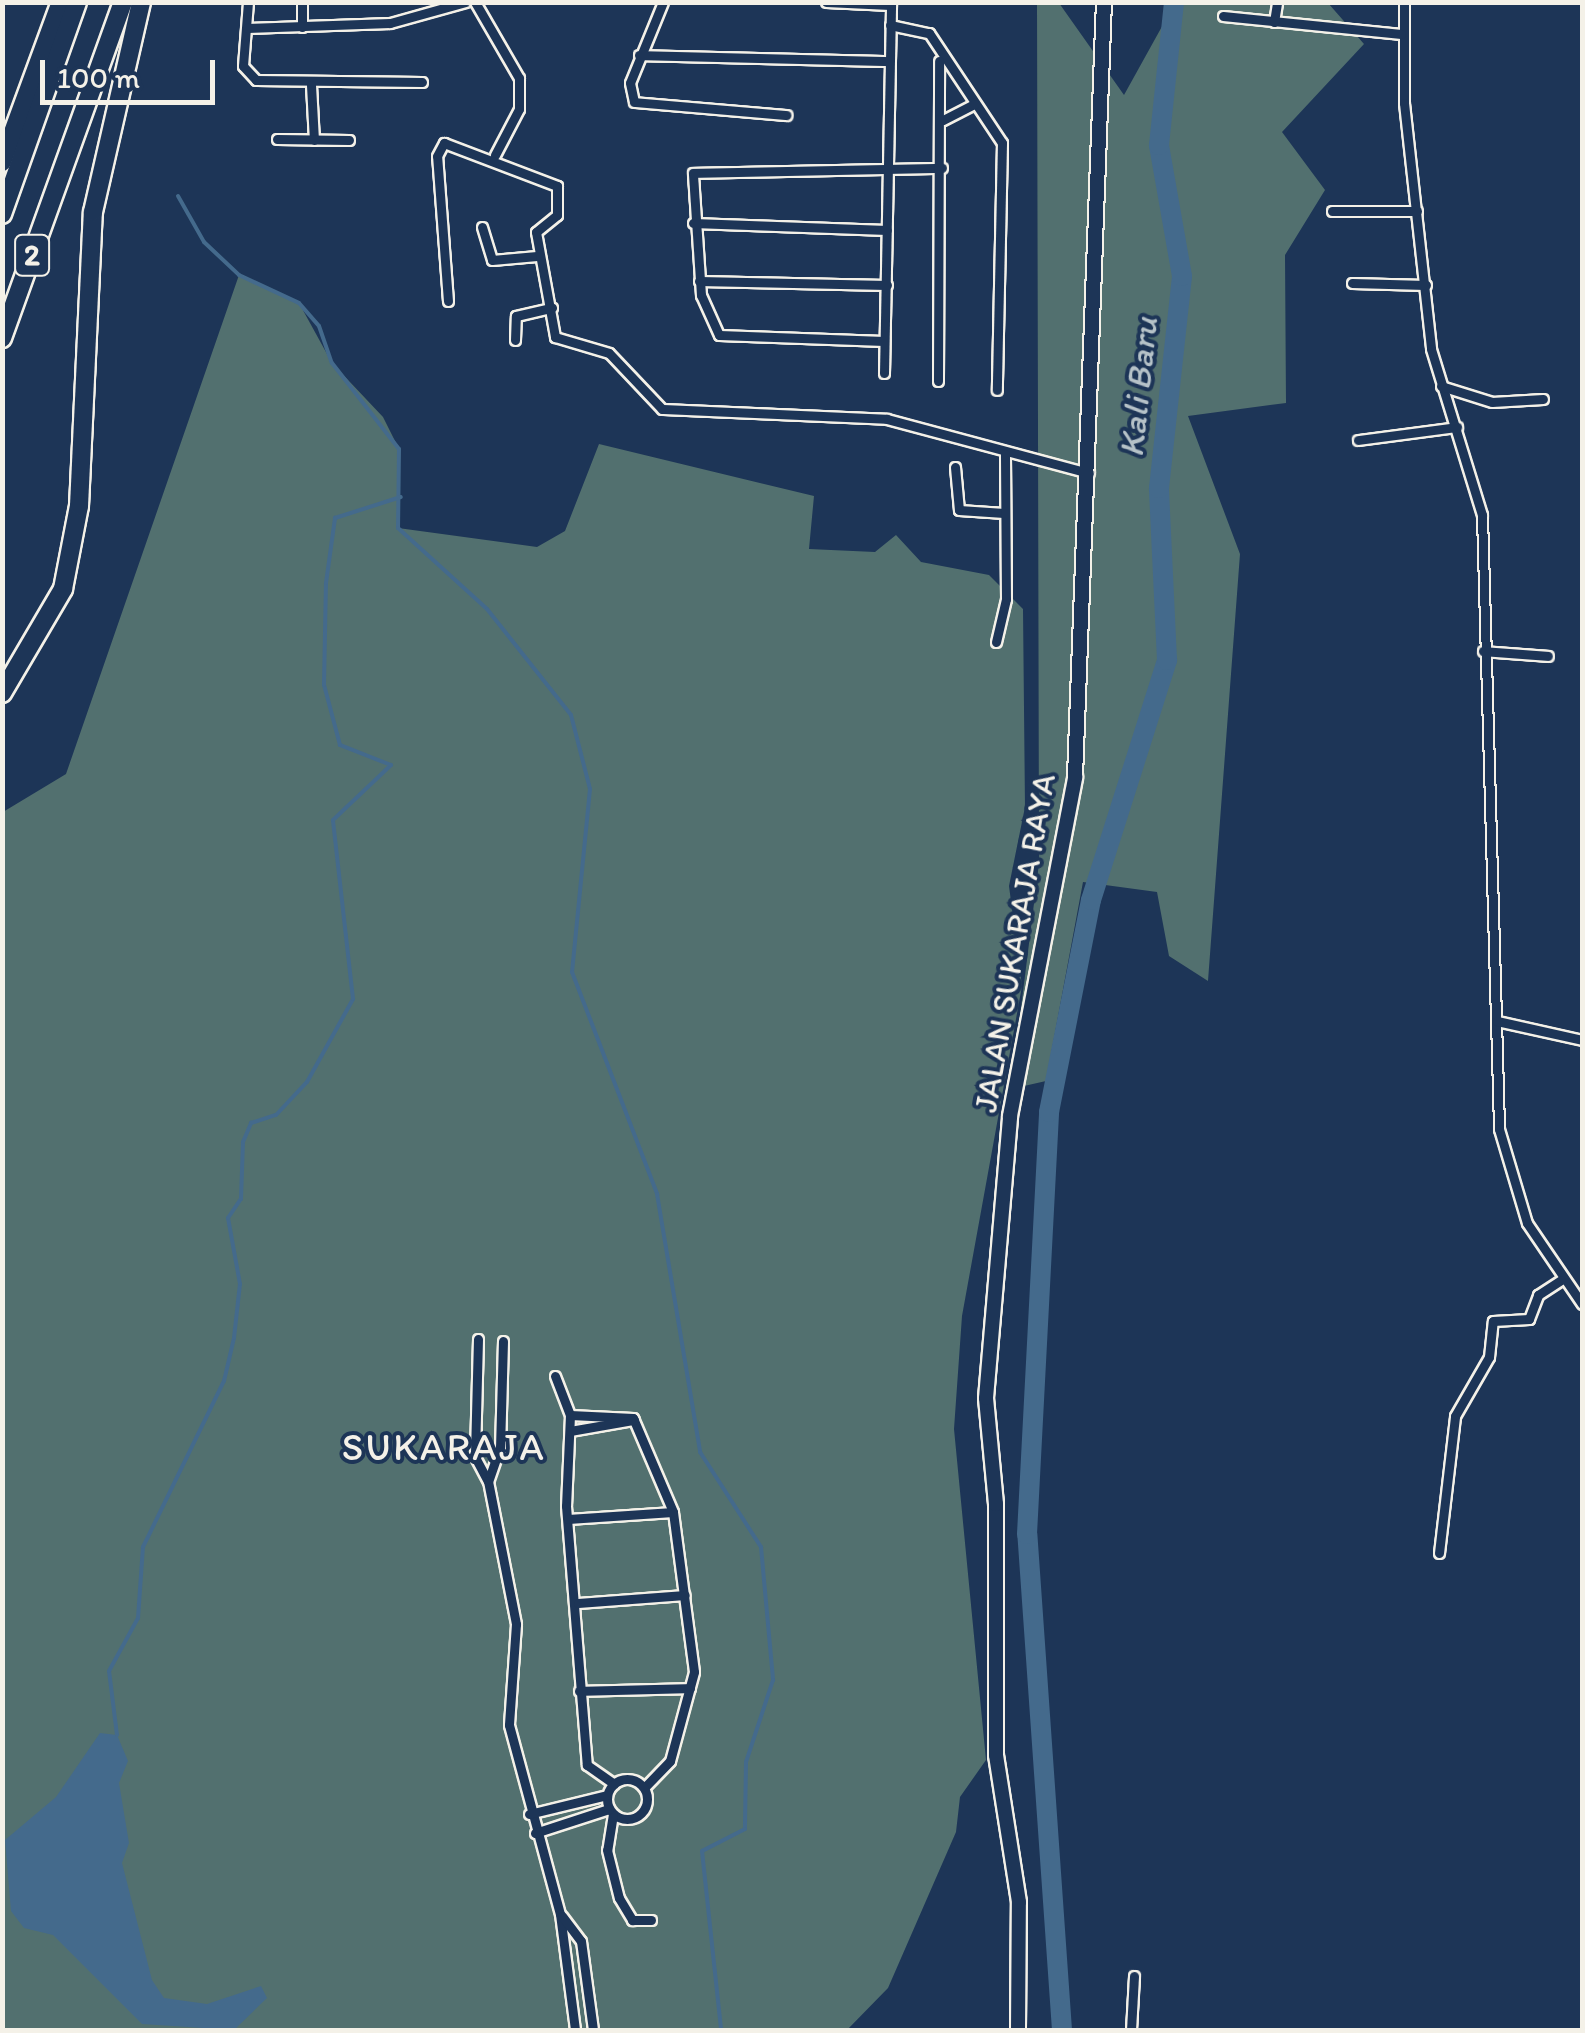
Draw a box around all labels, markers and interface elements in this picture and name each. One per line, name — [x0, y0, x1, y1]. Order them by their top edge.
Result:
scale bar — [45, 40, 220, 102]
text: 100 m — [57, 59, 140, 96]
road number: 2 — [12, 230, 52, 280]
water label: Kali Baru — [1110, 315, 1166, 459]
street label: JALAN SUKARAJA RAYA — [966, 771, 1064, 1115]
district label: SUKARAJA — [342, 1425, 546, 1471]

